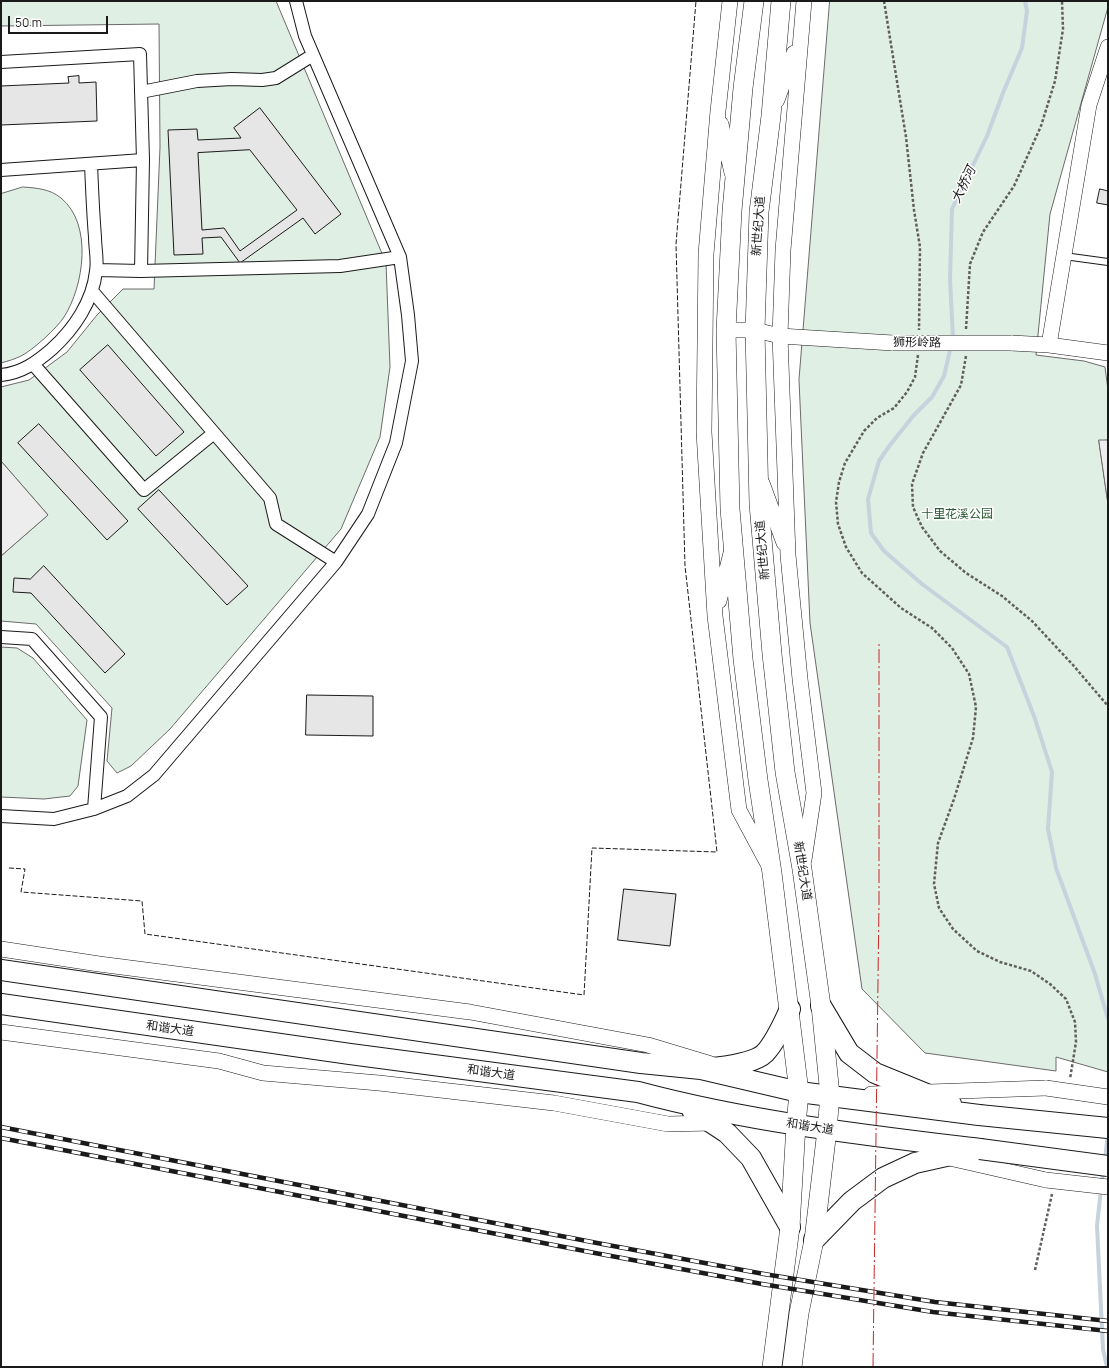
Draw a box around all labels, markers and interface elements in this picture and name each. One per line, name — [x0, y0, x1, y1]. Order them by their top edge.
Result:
scale bar — [10, 8, 110, 34]
text: 50 m — [15, 14, 42, 31]
water label: 大桥河 — [948, 164, 980, 206]
street label: 新世纪大道 — [750, 196, 768, 256]
street label: 狮形岭路 — [893, 335, 941, 351]
park label: 十里花溪公园 — [921, 508, 993, 522]
street label: 新世纪大道 — [753, 519, 773, 581]
street label: 新世纪大道 — [790, 840, 814, 902]
street label: 和谐大道 — [145, 1019, 195, 1039]
street label: 和谐大道 — [466, 1063, 516, 1083]
street label: 和谐大道 — [785, 1116, 835, 1138]

